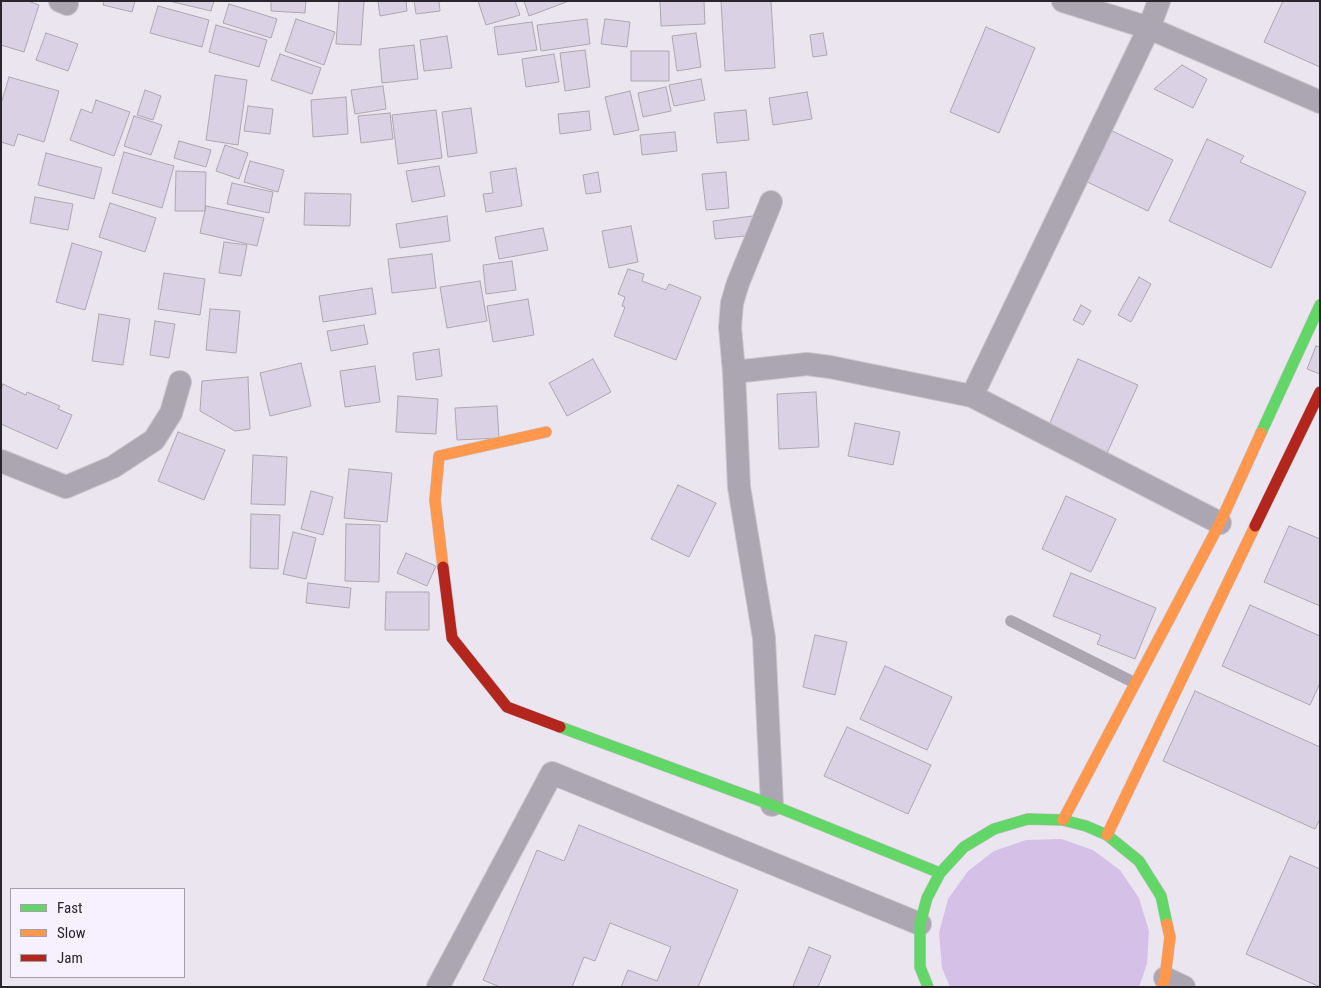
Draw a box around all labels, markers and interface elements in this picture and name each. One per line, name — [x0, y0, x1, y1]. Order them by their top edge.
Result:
legend — [10, 888, 185, 978]
text: Fast — [57, 899, 82, 917]
text: Slow — [57, 924, 86, 942]
text: Jam — [57, 949, 83, 967]

